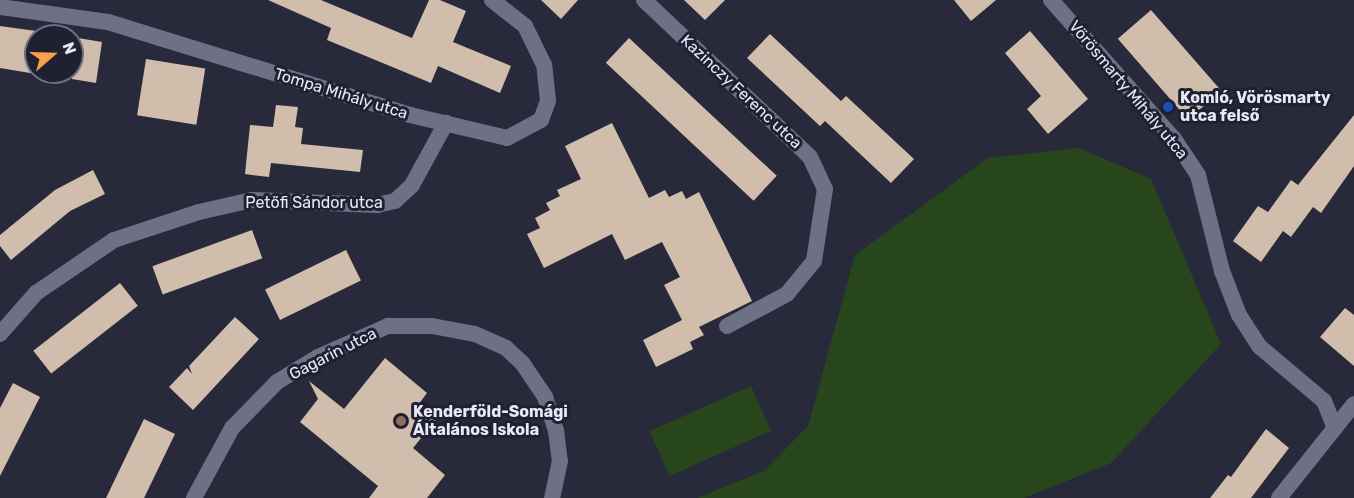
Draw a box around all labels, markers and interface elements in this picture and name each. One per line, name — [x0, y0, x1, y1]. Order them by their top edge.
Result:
street label: Vörösmarty Mihály utca — [1064, 17, 1192, 163]
north arrow — [24, 24, 84, 84]
street label: Kazinczy Ferenc utca — [676, 31, 806, 153]
text: N — [59, 40, 80, 57]
street label: Tompa Mihály utca — [272, 65, 410, 123]
place label: Komló, Vörösmarty utca felső — [1180, 88, 1331, 126]
marker: Komló, Vörösmarty utca felső — [1161, 100, 1175, 114]
street label: Petőfi Sándor utca — [245, 193, 383, 213]
street label: Gagarin utca — [286, 324, 380, 384]
place label: Kenderföld-Somági Általános Iskola — [413, 402, 568, 440]
marker: Kenderföld-Somági Általános Iskola — [394, 414, 408, 428]

